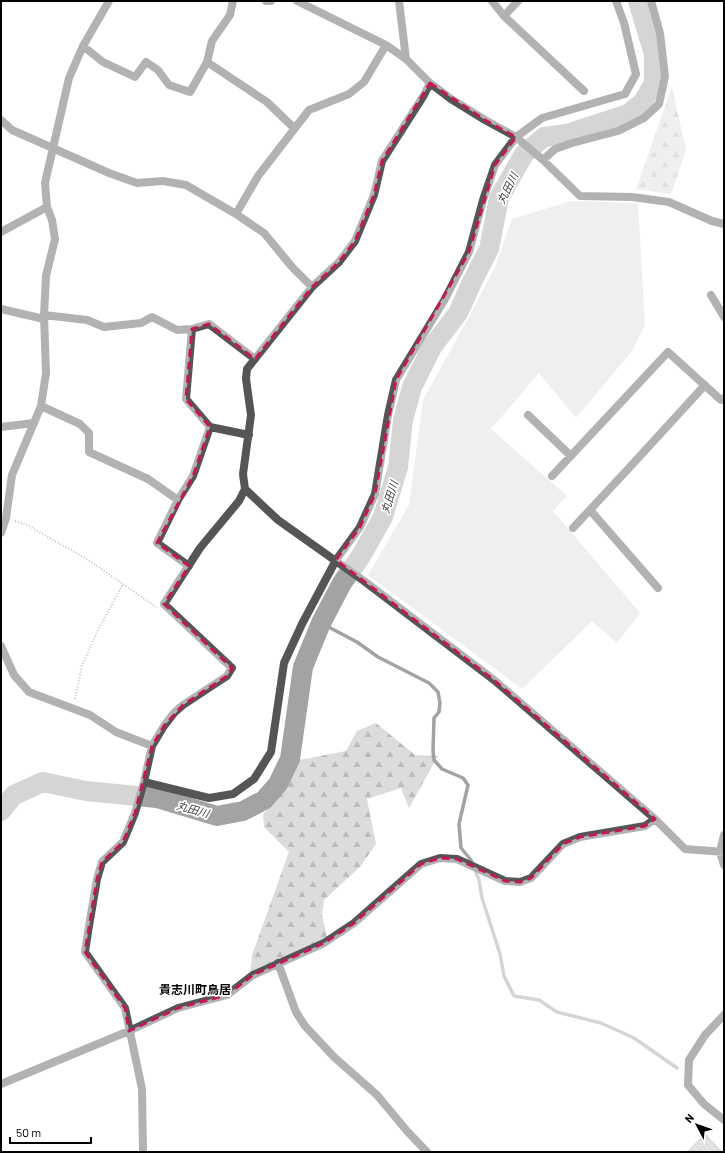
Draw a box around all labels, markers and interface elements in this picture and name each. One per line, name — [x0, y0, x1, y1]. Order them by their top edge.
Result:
water label: 丸田川 — [494, 169, 521, 206]
water label: 丸田川 — [378, 478, 400, 515]
water label: 丸田川 — [175, 798, 212, 820]
district label: 貴志川町鳥居 — [159, 982, 231, 996]
north arrow — [677, 1105, 717, 1145]
text: N — [682, 1111, 696, 1125]
scale bar — [10, 1119, 91, 1145]
text: 50 m — [16, 1125, 41, 1139]

